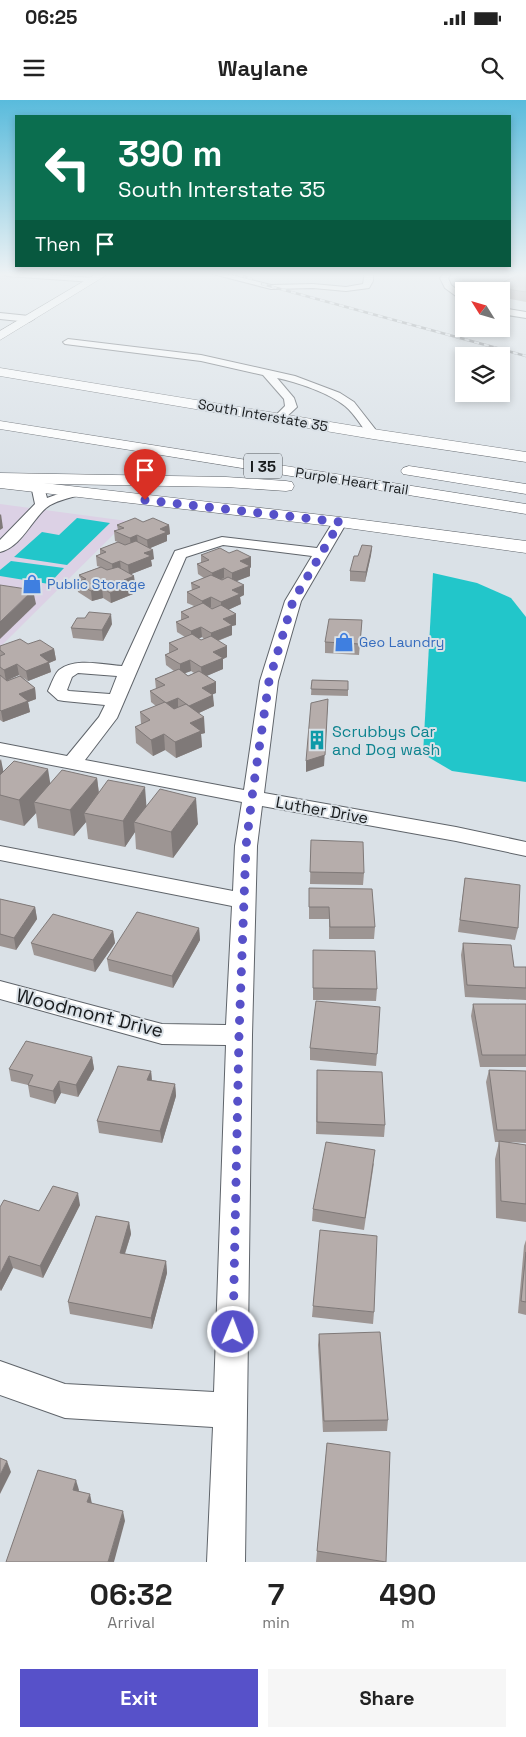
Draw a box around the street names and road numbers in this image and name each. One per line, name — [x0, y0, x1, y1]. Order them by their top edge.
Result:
street label: South Interstate 35 — [196, 395, 330, 435]
road number: I 35 — [244, 454, 282, 478]
street label: Purple Heart Trail — [294, 463, 410, 499]
street label: Luther Drive — [274, 792, 370, 828]
street label: Woodmont Drive — [14, 983, 166, 1043]

